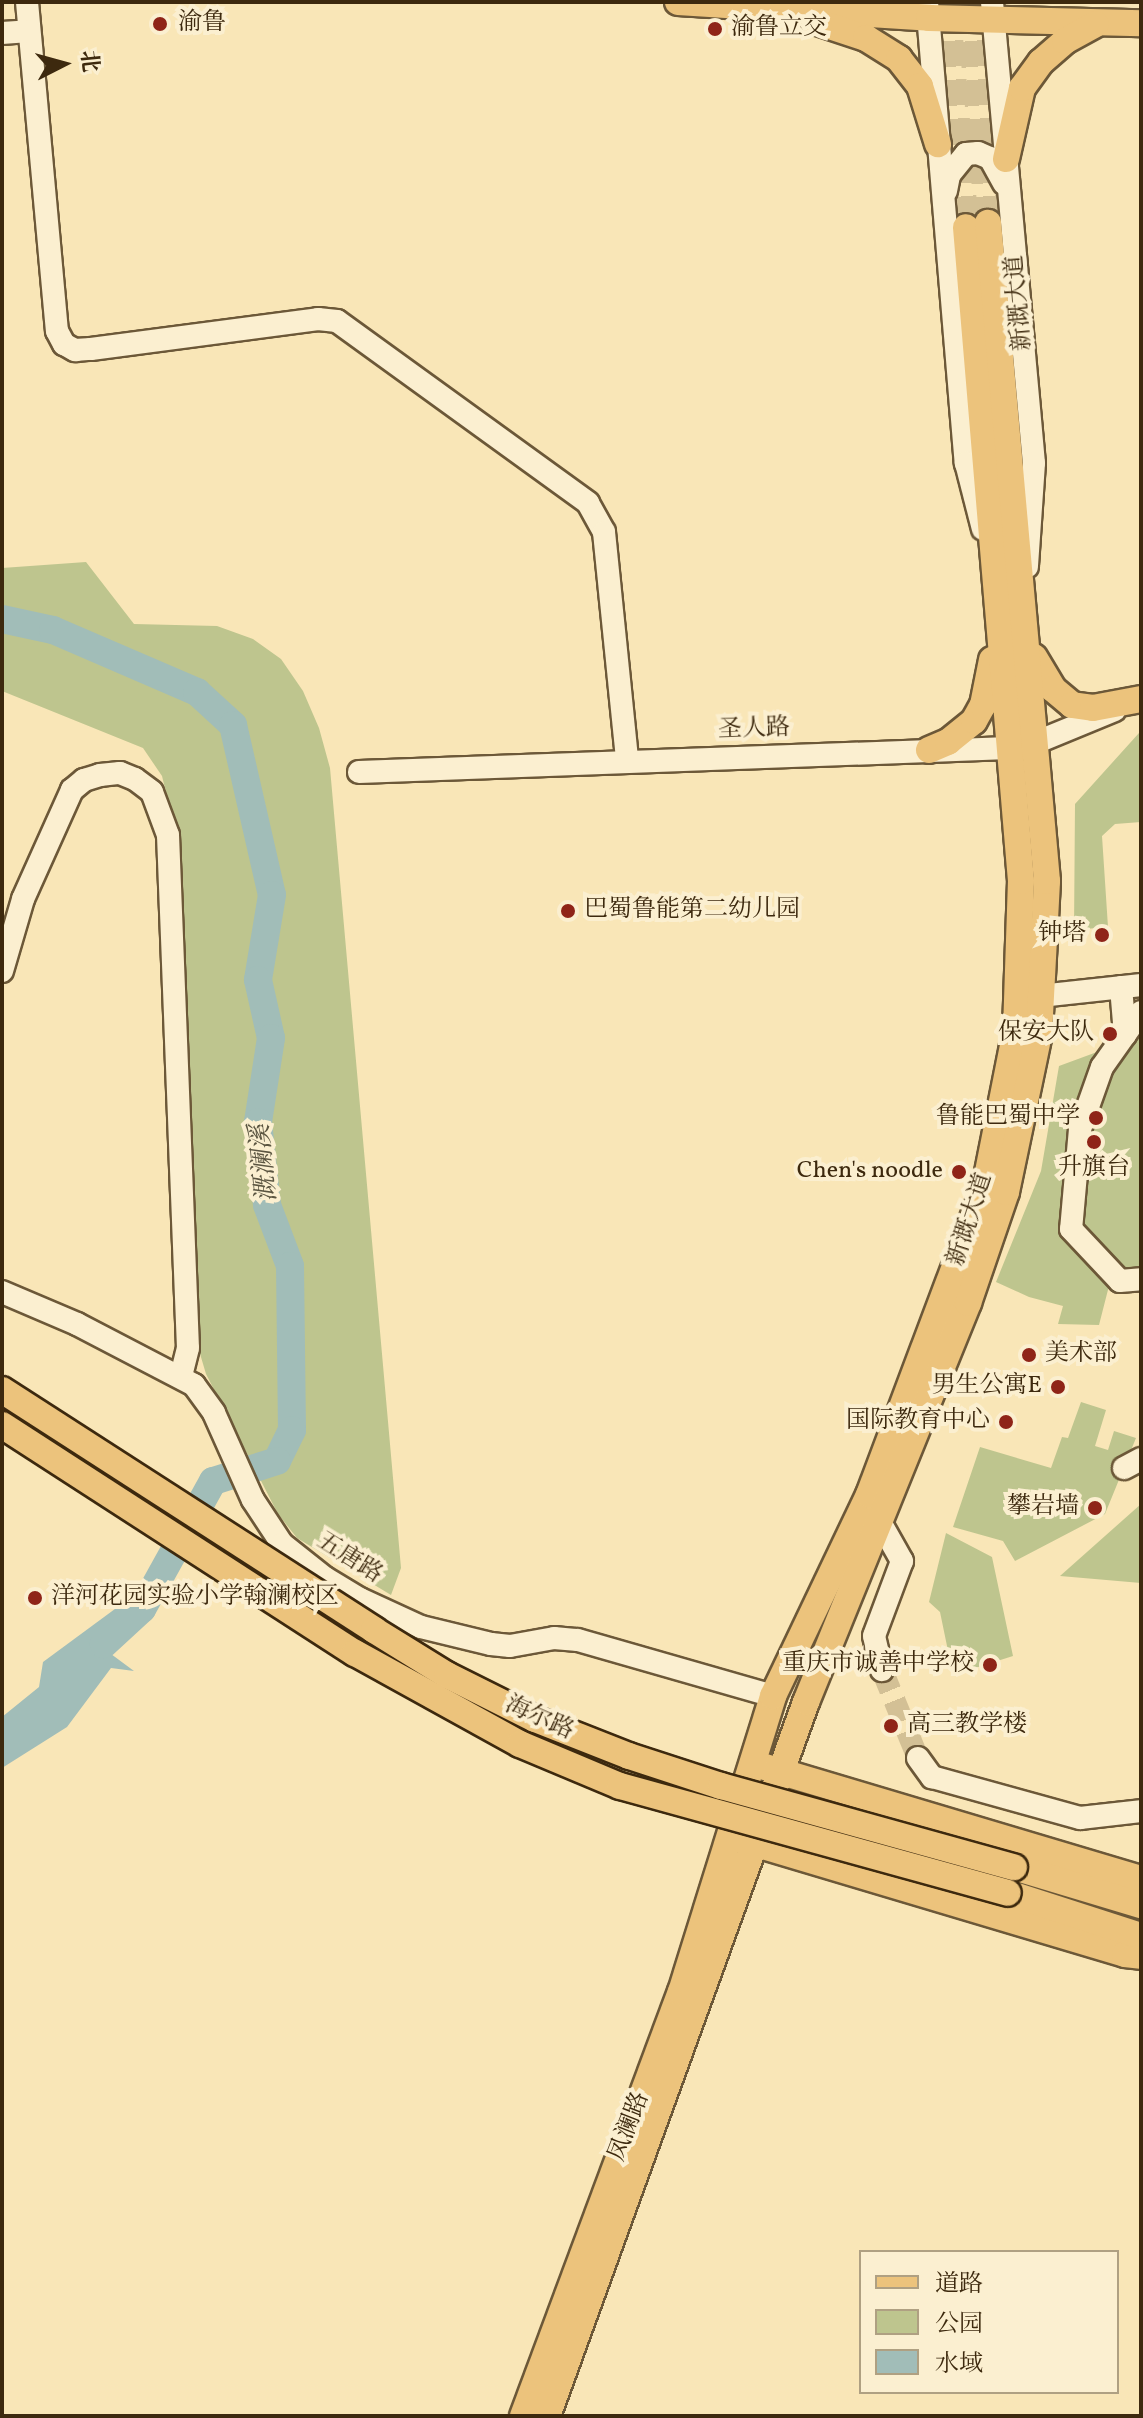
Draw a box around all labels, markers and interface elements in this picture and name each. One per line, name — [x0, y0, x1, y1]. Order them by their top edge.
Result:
place label: 渝鲁 — [178, 10, 226, 38]
marker: 渝鲁 — [149, 13, 171, 35]
place label: 渝鲁立交 — [731, 15, 827, 43]
marker: 渝鲁立交 — [706, 20, 724, 38]
north arrow — [24, 24, 104, 104]
text: 北 — [72, 49, 105, 74]
street label: 新溉大道 — [1001, 254, 1039, 352]
street label: 圣人路 — [718, 714, 790, 746]
place label: 巴蜀鲁能第二幼儿园 — [584, 897, 800, 925]
marker: 巴蜀鲁能第二幼儿园 — [559, 902, 577, 920]
place label: 钟塔 — [1038, 921, 1086, 949]
marker: 钟塔 — [1093, 926, 1111, 944]
place label: 保安大队 — [998, 1020, 1094, 1048]
marker: 保安大队 — [1101, 1025, 1119, 1043]
place label: 鲁能巴蜀中学 — [936, 1104, 1080, 1132]
marker: 鲁能巴蜀中学 — [1087, 1109, 1105, 1127]
water label: 溉澜溪 — [245, 1123, 285, 1203]
marker: 升旗台 — [1085, 1133, 1103, 1151]
place label: 升旗台 — [1058, 1155, 1130, 1183]
place label: Chen's noodle — [797, 1158, 943, 1186]
marker: Chen's noodle — [950, 1163, 968, 1181]
street label: 新溉大道 — [942, 1170, 1000, 1270]
place label: 美术部 — [1045, 1341, 1117, 1369]
marker: 美术部 — [1020, 1346, 1038, 1364]
place label: 男生公寓E — [932, 1373, 1042, 1401]
marker: 男生公寓E — [1049, 1378, 1067, 1396]
place label: 国际教育中心 — [846, 1408, 990, 1436]
marker: 国际教育中心 — [997, 1413, 1015, 1431]
place label: 攀岩墙 — [1007, 1494, 1079, 1522]
marker: 攀岩墙 — [1086, 1499, 1104, 1517]
street label: 五唐路 — [311, 1528, 387, 1590]
place label: 洋河花园实验小学翰澜校区 — [51, 1584, 339, 1612]
marker: 洋河花园实验小学翰澜校区 — [26, 1589, 44, 1607]
place label: 重庆市诚善中学校 — [782, 1651, 974, 1679]
marker: 重庆市诚善中学校 — [981, 1656, 999, 1674]
street label: 海尔路 — [500, 1691, 578, 1747]
place label: 高三教学楼 — [907, 1712, 1027, 1740]
marker: 高三教学楼 — [882, 1717, 900, 1735]
street label: 凤澜路 — [604, 2088, 656, 2166]
legend — [859, 2250, 1119, 2394]
text: 道路 — [935, 2268, 983, 2302]
text: 公园 — [935, 2308, 983, 2342]
text: 水域 — [935, 2348, 983, 2382]

